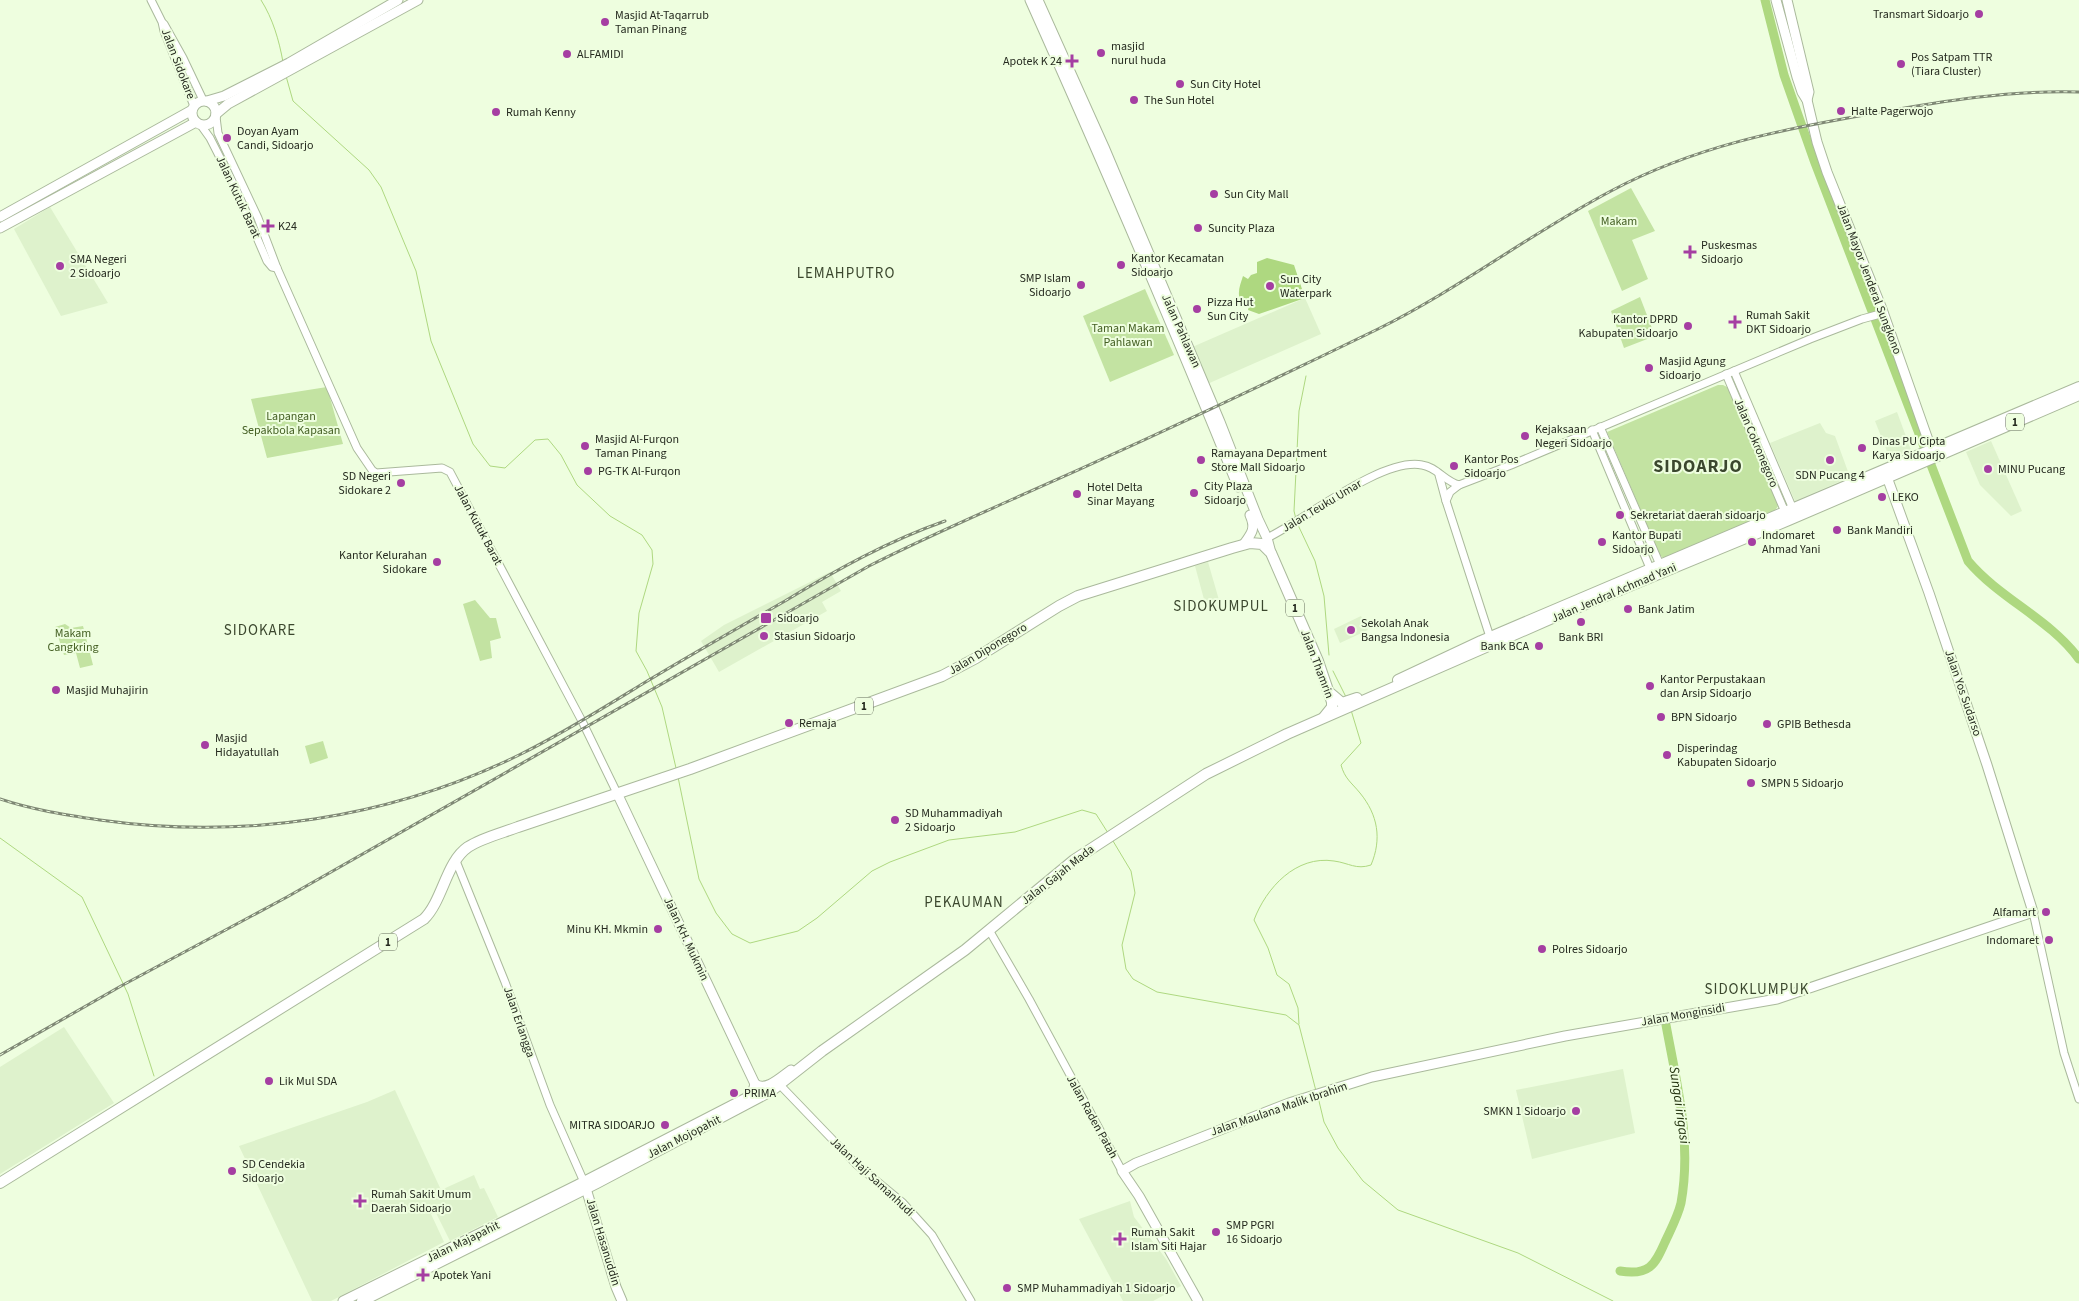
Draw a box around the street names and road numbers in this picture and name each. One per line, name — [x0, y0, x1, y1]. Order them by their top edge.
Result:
street label: Jalan Sidokare — [157, 26, 199, 102]
street label: Jalan Kutuk Barat — [211, 153, 265, 241]
street label: Jalan Mayor Jenderal Sungkono — [1832, 201, 1906, 357]
street label: Jalan Pahlawan — [1157, 291, 1205, 371]
street label: Jalan Cokronegoro — [1730, 396, 1782, 490]
road number: 1 — [2006, 414, 2024, 431]
street label: Jalan Teuku Umar — [1279, 475, 1366, 537]
street label: Jalan Kutuk Barat — [450, 482, 506, 568]
street label: Jalan Jendral Achmad Yani — [1549, 559, 1679, 627]
road number: 1 — [1286, 600, 1304, 616]
street label: Jalan Diponegoro — [946, 619, 1030, 679]
street label: Jalan Thamrin — [1296, 627, 1338, 701]
street label: Jalan Yos Sudarso — [1940, 648, 1986, 738]
road number: 1 — [855, 698, 873, 714]
street label: Jalan Gajah Mada — [1018, 841, 1098, 909]
street label: Jalan KH. Mukmin — [659, 894, 713, 984]
road number: 1 — [379, 934, 397, 950]
street label: Jalan Erlangga — [499, 984, 539, 1060]
street label: Jalan Monginsidi — [1640, 999, 1726, 1031]
street label: Jalan Raden Patah — [1062, 1072, 1122, 1162]
street label: Jalan Maulana Malik Ibrahim — [1208, 1078, 1350, 1140]
street label: Jalan Mojopahit — [644, 1111, 724, 1163]
street label: Jalan Haji Samanhudi — [826, 1133, 918, 1221]
street label: Jalan Hasanuddin — [582, 1196, 624, 1288]
street label: Jalan Majapahit — [423, 1217, 503, 1267]

